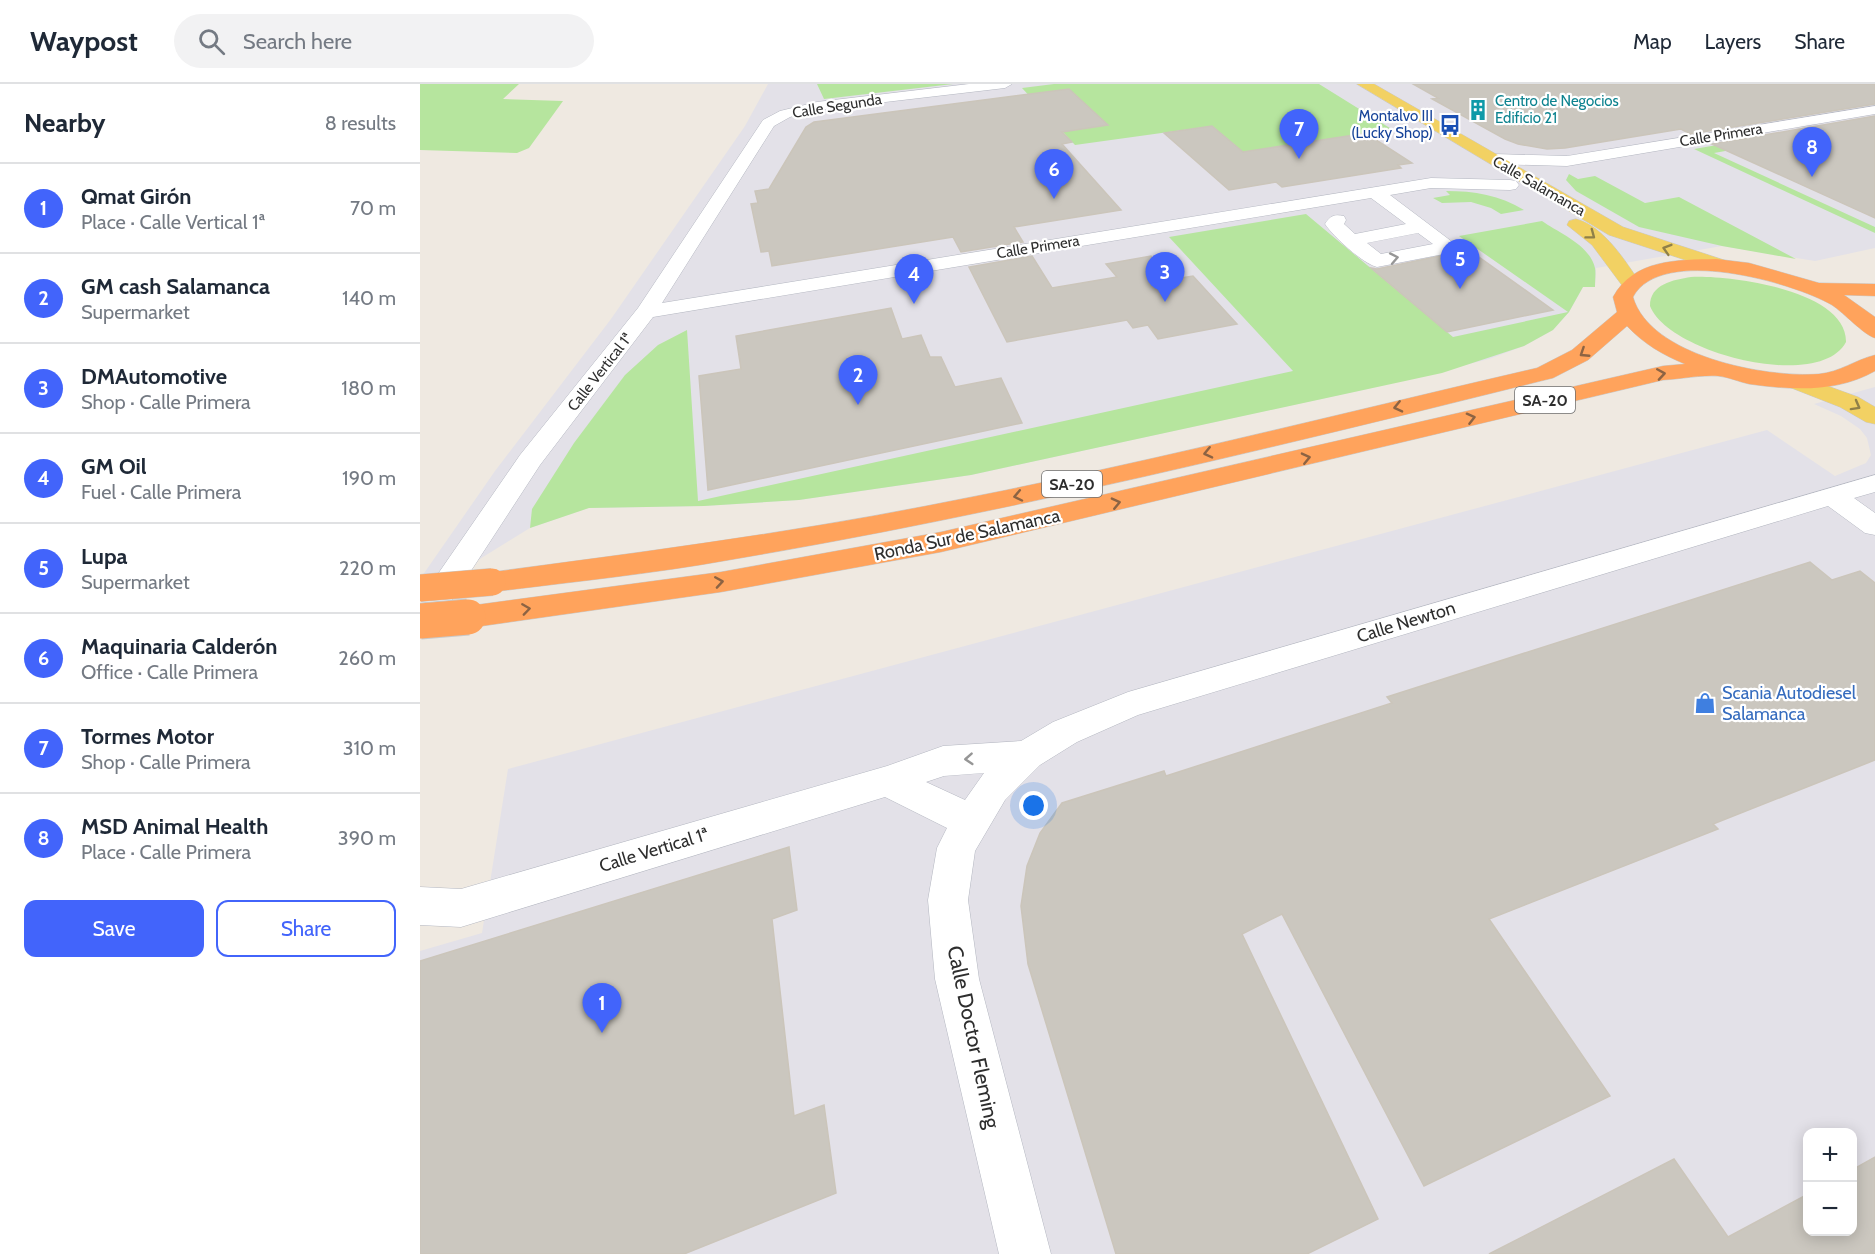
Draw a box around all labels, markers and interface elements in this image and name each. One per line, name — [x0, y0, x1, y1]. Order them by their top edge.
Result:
search box — [174, 14, 594, 68]
text: Waypost — [30, 24, 138, 58]
icon: search — [195, 25, 228, 58]
text: Search here — [243, 28, 352, 55]
text: Map — [1633, 29, 1672, 54]
text: Layers — [1705, 29, 1761, 54]
text: Share — [1794, 29, 1845, 54]
street label: Calle Segunda — [791, 90, 884, 122]
place label: Centro de Negocios Edificio 21 — [1495, 92, 1619, 127]
building icon: Centro de Negocios Edificio 21 — [1466, 98, 1490, 122]
text: Nearby — [24, 107, 105, 139]
place label: Montalvo III (Lucky Shop) — [1351, 107, 1433, 142]
pin: 7 — [1280, 110, 1318, 159]
text: 8 results — [325, 111, 396, 135]
bus stop icon: Montalvo III (Lucky Shop) — [1438, 113, 1462, 137]
street label: Calle Primera — [1678, 119, 1764, 150]
pin: 8 — [1792, 128, 1832, 177]
pin: 6 — [1034, 150, 1074, 199]
street label: Calle Salamanca — [1489, 152, 1589, 220]
text: Qmat Girón — [81, 183, 191, 210]
text: 1 — [40, 196, 47, 220]
text: 70 m — [350, 196, 396, 220]
text: Place · Calle Vertical 1ª — [81, 210, 266, 234]
one-way arrow — [1584, 228, 1595, 239]
street label: Calle Primera — [995, 231, 1081, 262]
pin: 5 — [1440, 240, 1480, 289]
one-way arrow — [1662, 244, 1673, 256]
pin: 3 — [1146, 252, 1184, 302]
one-way arrow — [1388, 252, 1398, 265]
pin: 4 — [894, 254, 934, 304]
text: GM cash Salamanca — [81, 273, 270, 300]
text: 2 — [38, 286, 49, 310]
text: 140 m — [342, 286, 396, 310]
text: Supermarket — [81, 300, 190, 324]
street label: Calle Vertical 1ª — [564, 329, 636, 415]
one-way arrow — [1580, 346, 1591, 357]
pin: 2 — [838, 356, 878, 405]
text: DMAutomotive — [81, 363, 227, 390]
one-way arrow — [1656, 369, 1666, 381]
text: 3 — [38, 376, 49, 400]
text: 180 m — [341, 376, 396, 400]
road number: SA-20 — [1515, 387, 1575, 413]
text: Shop · Calle Primera — [81, 390, 251, 414]
one-way arrow — [1850, 399, 1860, 410]
one-way arrow — [1393, 400, 1403, 413]
one-way arrow — [1466, 413, 1476, 426]
one-way arrow — [1204, 445, 1214, 458]
text: GM Oil — [81, 453, 147, 480]
one-way arrow — [1300, 453, 1310, 466]
text: 4 — [37, 466, 50, 490]
text: 190 m — [342, 466, 396, 490]
road number: SA-20 — [1042, 471, 1102, 497]
text: Fuel · Calle Primera — [81, 480, 241, 504]
one-way arrow — [1014, 488, 1024, 501]
one-way arrow — [1111, 497, 1121, 510]
street label: Ronda Sur de Salamanca — [872, 504, 1062, 565]
text: Lupa — [81, 543, 128, 570]
text: 5 — [38, 556, 49, 580]
text: 220 m — [339, 556, 396, 580]
text: Supermarket — [81, 570, 190, 594]
one-way arrow — [714, 577, 723, 589]
street label: Calle Newton — [1354, 597, 1458, 647]
one-way arrow — [521, 604, 530, 616]
text: Maquinaria Calderón — [81, 633, 277, 660]
text: 6 — [38, 646, 49, 670]
text: 260 m — [338, 646, 396, 670]
text: Office · Calle Primera — [81, 660, 258, 684]
place label: Scania Autodiesel Salamanca — [1722, 682, 1857, 725]
shop icon: Scania Autodiesel Salamanca — [1693, 691, 1717, 715]
text: Tormes Motor — [81, 723, 214, 750]
text: 7 — [38, 736, 49, 760]
text: 310 m — [343, 736, 396, 760]
text: Shop · Calle Primera — [81, 750, 251, 774]
one-way arrow — [964, 752, 973, 765]
your location — [1019, 791, 1048, 820]
text: MSD Animal Health — [81, 813, 268, 840]
street label: Calle Vertical 1ª — [597, 823, 711, 877]
text: 8 — [37, 826, 50, 850]
text: 390 m — [338, 826, 396, 850]
text: Place · Calle Primera — [81, 840, 251, 864]
button: Save — [24, 900, 204, 957]
button: Share — [216, 900, 396, 957]
street label: Calle Doctor Fleming — [942, 943, 1006, 1131]
pin: 1 — [582, 984, 621, 1033]
map controls — [1803, 1128, 1857, 1236]
button: + — [1803, 1128, 1857, 1182]
button: − — [1803, 1182, 1857, 1236]

